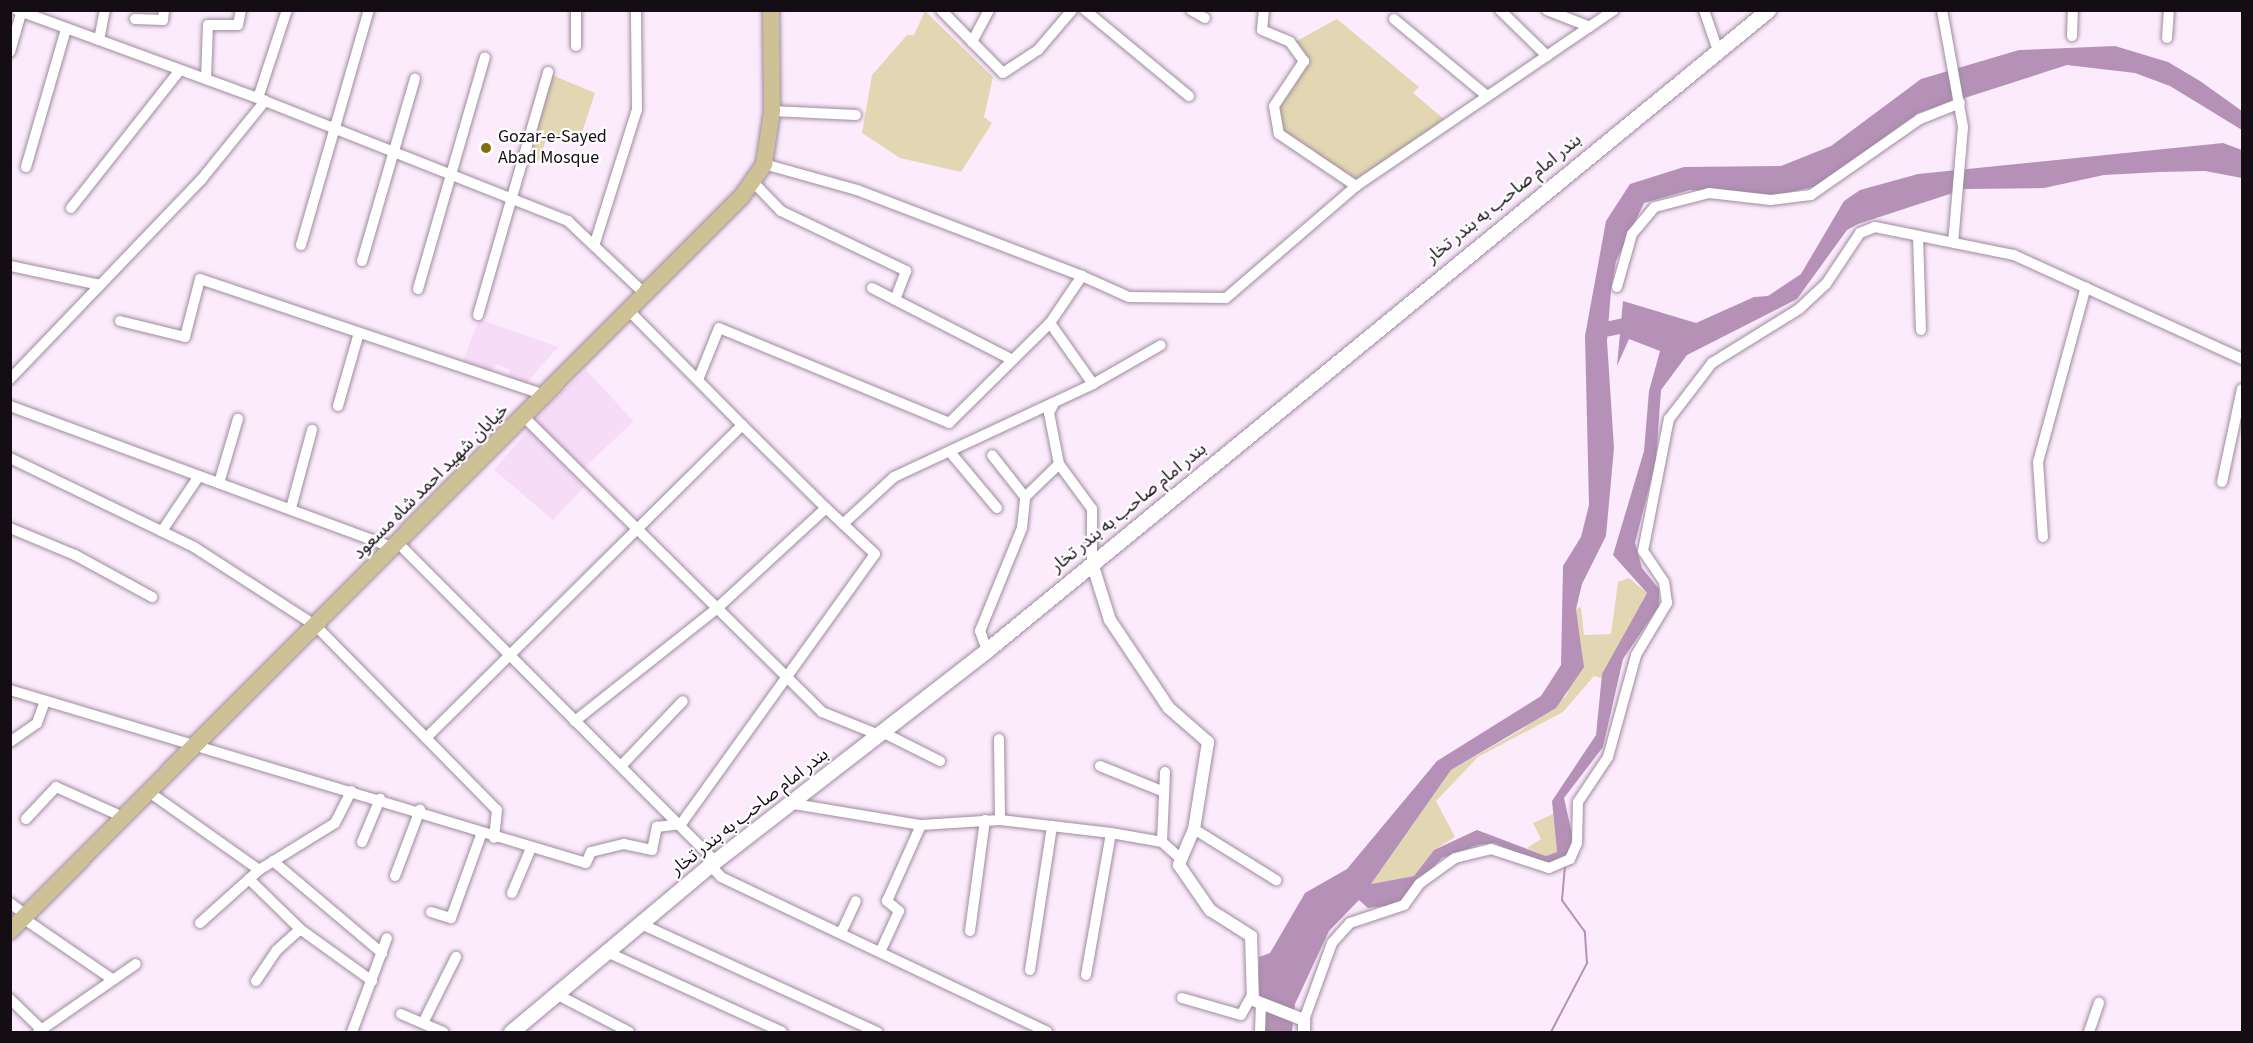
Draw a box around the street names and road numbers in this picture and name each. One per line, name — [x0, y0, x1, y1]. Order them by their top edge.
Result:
street label: بندر امام صاحب به بندر تخار — [1422, 130, 1586, 268]
street label: خیابان شهید احمد شاه مسعود — [349, 400, 513, 564]
street label: بندر امام صاحب به بندر تخار — [1047, 439, 1211, 577]
street label: بندر امام صاحب به بندر تخار — [667, 744, 833, 880]

